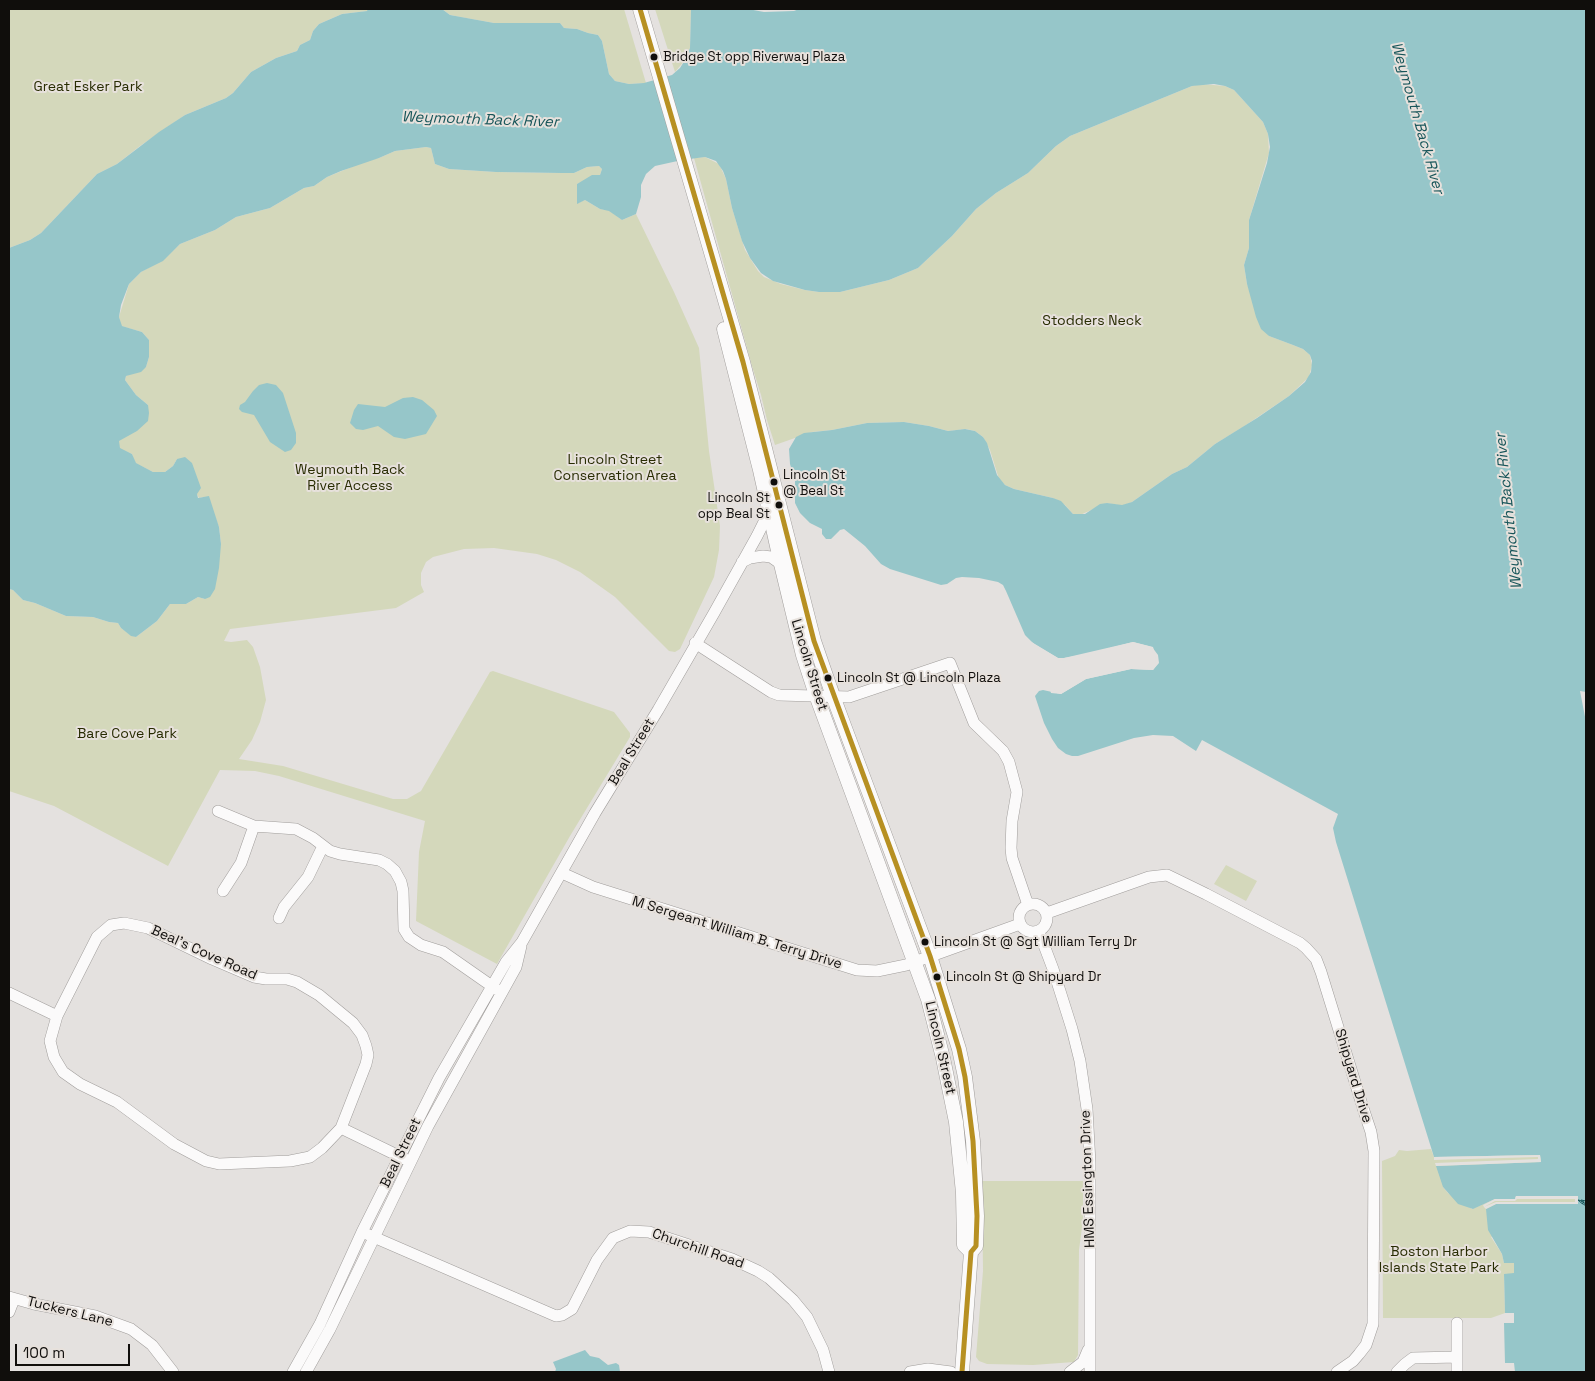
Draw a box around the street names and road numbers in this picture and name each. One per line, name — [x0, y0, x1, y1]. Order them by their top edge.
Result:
street label: Lincoln Street — [787, 617, 831, 713]
street label: Beal Street — [605, 715, 659, 789]
street label: M Sergeant William B. Terry Drive — [630, 893, 844, 973]
street label: Beal's Cove Road — [148, 922, 260, 984]
street label: Lincoln Street — [921, 1000, 959, 1096]
street label: Shipyard Drive — [1331, 1027, 1375, 1125]
street label: HMS Essington Drive — [1077, 1110, 1099, 1248]
street label: Beal Street — [377, 1115, 425, 1191]
street label: Churchill Road — [650, 1225, 746, 1273]
street label: Tuckers Lane — [25, 1293, 115, 1331]

